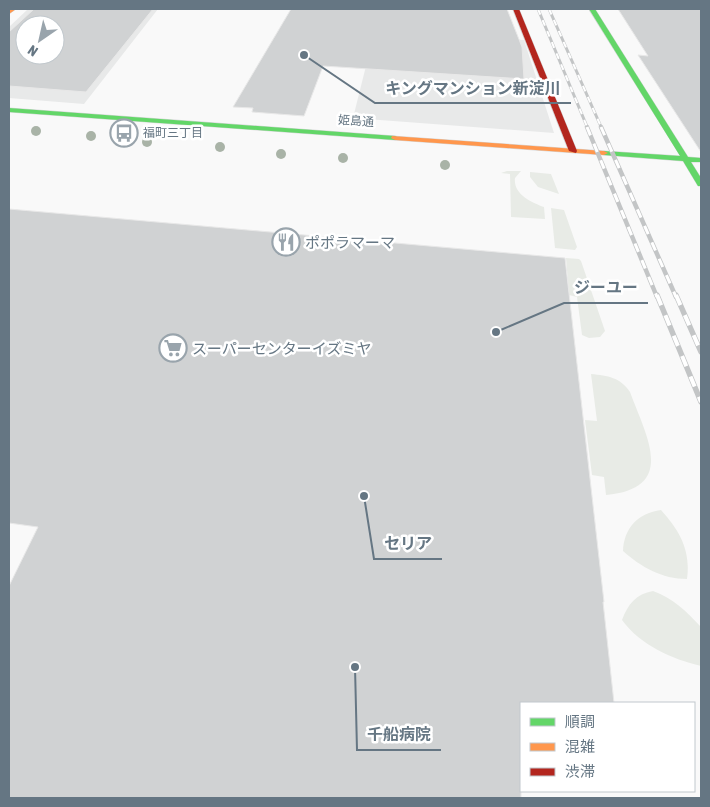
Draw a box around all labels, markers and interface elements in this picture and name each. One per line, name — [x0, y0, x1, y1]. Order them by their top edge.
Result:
north arrow — [15, 15, 65, 65]
text: N — [25, 42, 41, 60]
callout: キングマンション新淀川 — [375, 72, 571, 103]
text: キングマンション新淀川 — [385, 79, 561, 97]
street label: 姫島通 — [338, 113, 374, 129]
bus stop icon: 福町三丁目 — [109, 118, 139, 148]
place label: 福町三丁目 — [143, 126, 203, 140]
restaurant icon: ポポラマーマ — [271, 227, 301, 257]
place label: ポポラマーマ — [305, 234, 395, 251]
callout: ジーユー — [564, 272, 648, 303]
text: ジーユー — [574, 278, 638, 296]
supermarket icon: スーパーセンターイズミヤ — [158, 333, 188, 363]
place label: スーパーセンターイズミヤ — [192, 340, 371, 357]
callout: セリア — [374, 528, 442, 559]
text: セリア — [384, 534, 432, 552]
legend — [520, 702, 695, 792]
text: 順調 — [565, 713, 595, 730]
callout: 千船病院 — [357, 719, 441, 750]
text: 千船病院 — [367, 725, 431, 743]
text: 混雑 — [565, 738, 595, 755]
text: 渋滞 — [565, 763, 595, 780]

